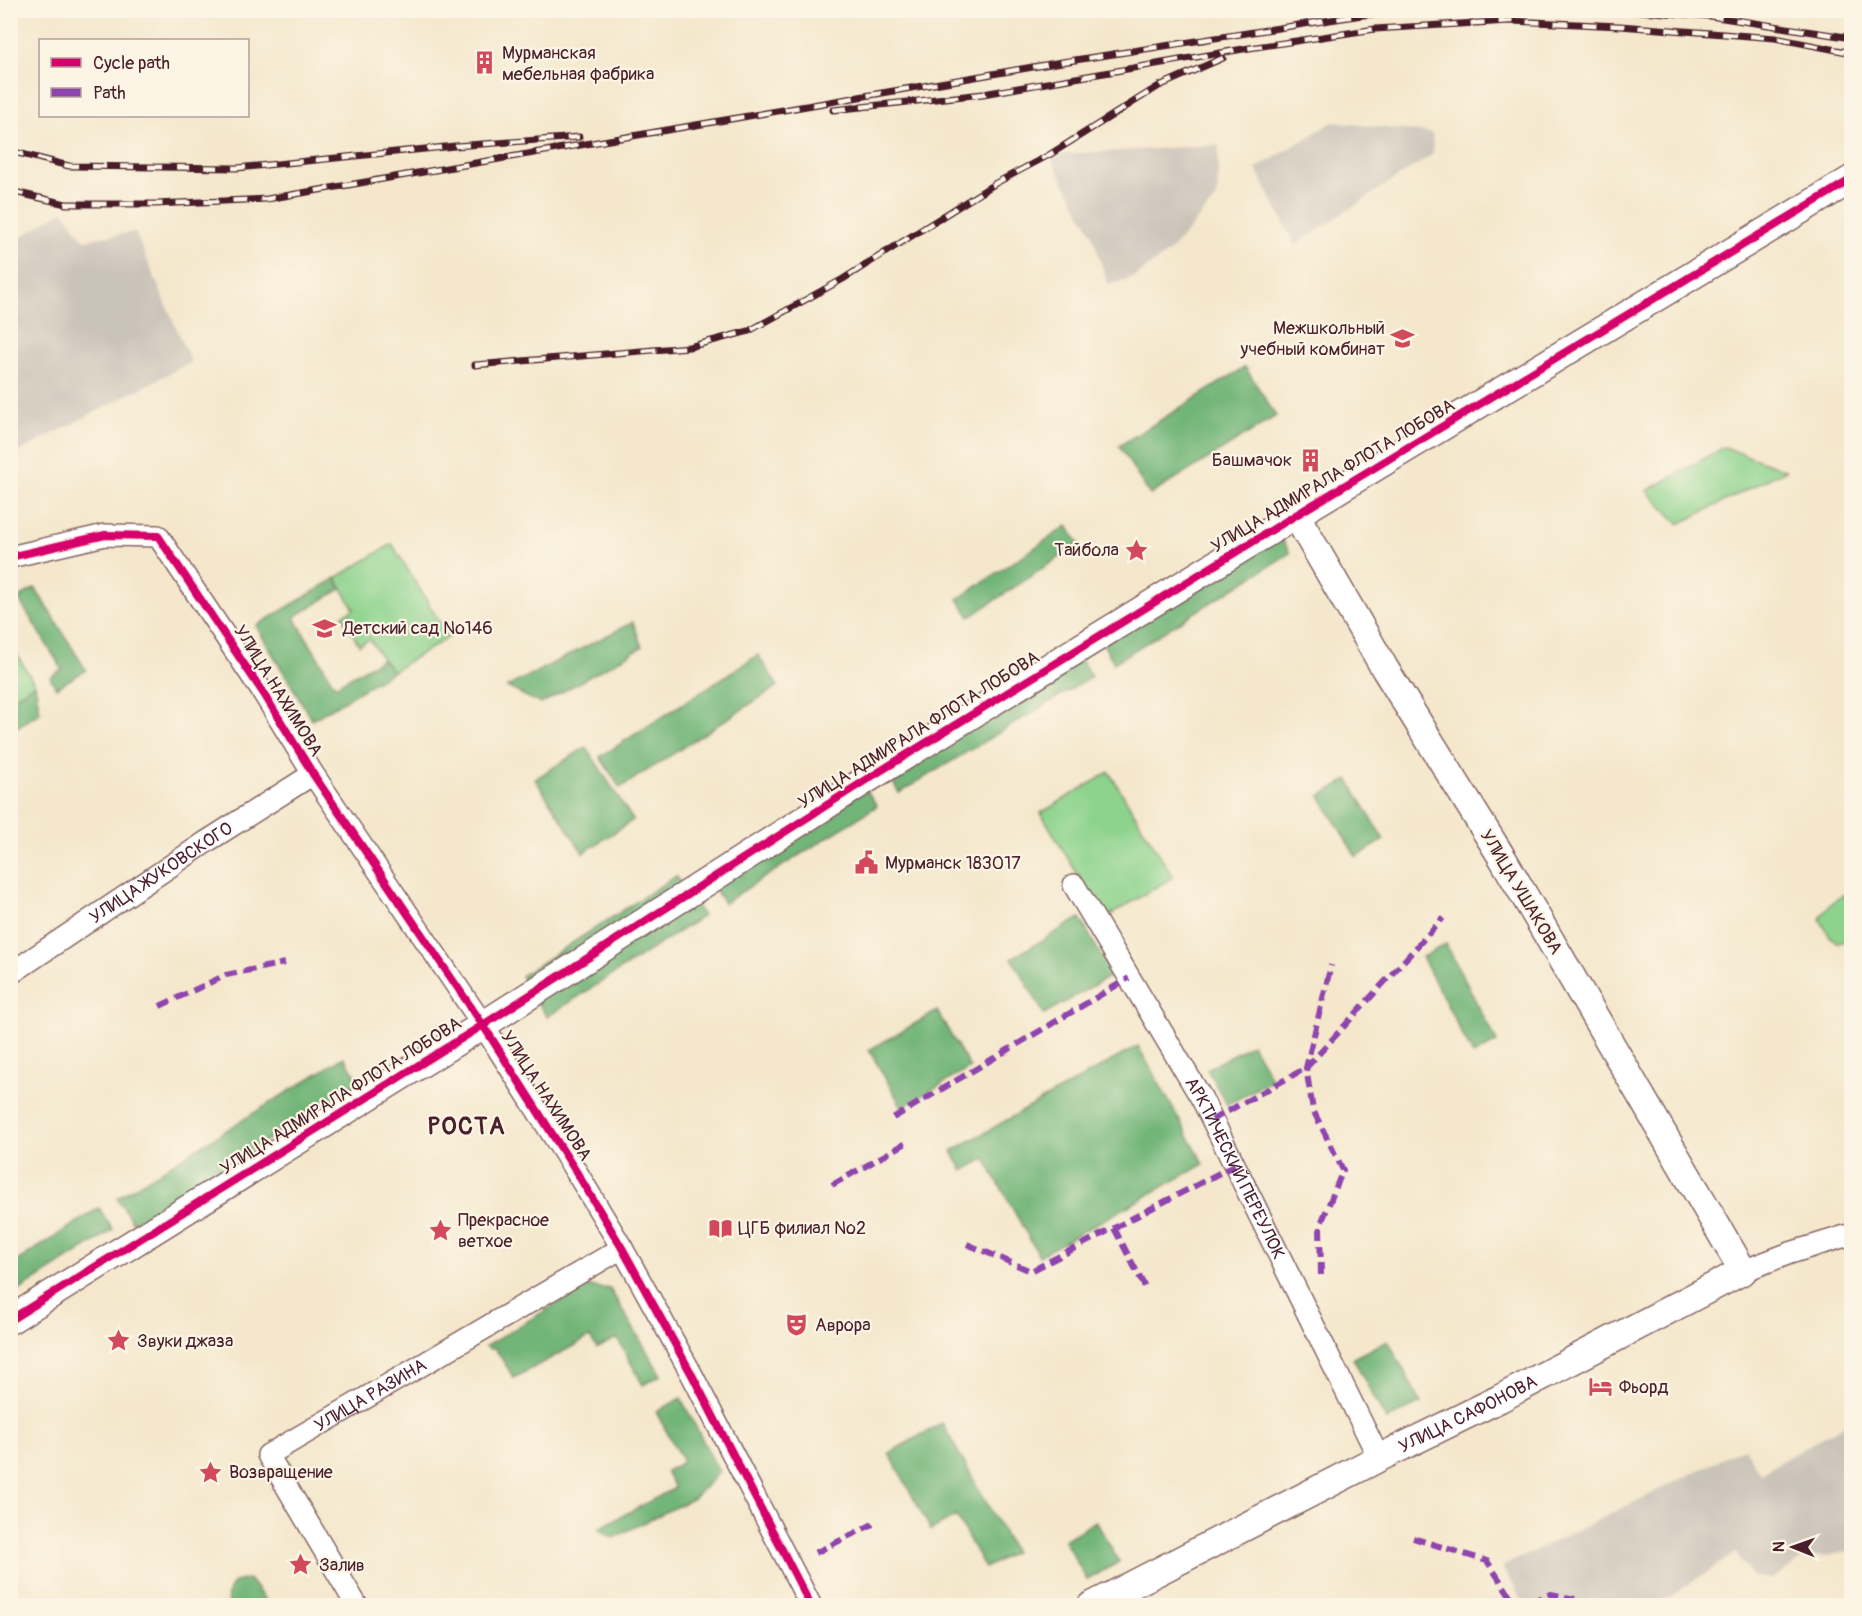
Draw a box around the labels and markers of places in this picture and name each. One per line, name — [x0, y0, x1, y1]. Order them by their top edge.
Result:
place label: Мурманская мебельная фабрика — [502, 42, 654, 86]
building icon: Мурманская мебельная фабрика — [471, 50, 497, 76]
place label: Межшкольный учебный комбинат — [1239, 317, 1385, 361]
school or university icon: Межшкольный учебный комбинат — [1390, 325, 1416, 351]
building icon: Башмачок — [1297, 447, 1323, 473]
place label: Башмачок — [1212, 449, 1292, 472]
place icon: Тайбола — [1124, 537, 1150, 563]
place label: Тайбола — [1054, 539, 1119, 562]
school or university icon: Детский сад №146 — [312, 615, 338, 641]
place label: Детский сад №146 — [342, 617, 493, 640]
public building icon: Мурманск 183017 — [854, 850, 880, 876]
place label: Мурманск 183017 — [885, 852, 1021, 875]
place label: Прекрасное ветхое — [458, 1209, 549, 1253]
library icon: ЦГБ филиал №2 — [707, 1215, 733, 1241]
place icon: Прекрасное ветхое — [427, 1217, 453, 1243]
place label: ЦГБ филиал №2 — [738, 1217, 866, 1240]
theatre icon: Аврора — [784, 1312, 810, 1338]
place label: Аврора — [815, 1314, 871, 1337]
place icon: Звуки джаза — [106, 1328, 132, 1354]
place label: Звуки джаза — [137, 1330, 233, 1353]
hotel icon: Фьорд — [1588, 1374, 1614, 1400]
place label: Фьорд — [1619, 1376, 1669, 1399]
place icon: Возвращение — [198, 1459, 224, 1485]
place label: Возвращение — [229, 1461, 333, 1484]
place icon: Залив — [288, 1552, 314, 1578]
place label: Залив — [319, 1554, 365, 1577]

